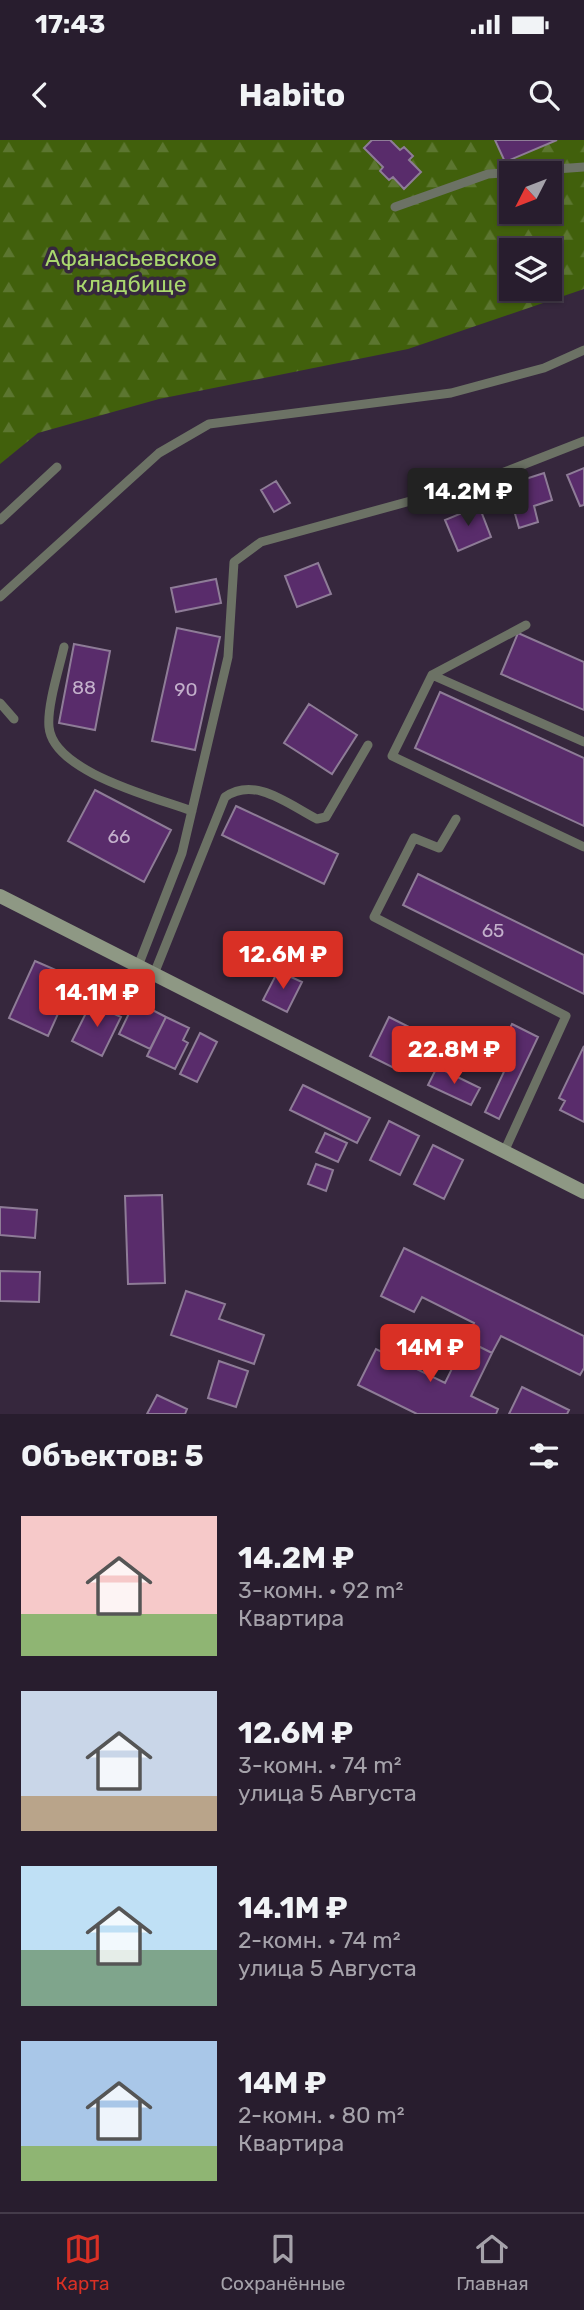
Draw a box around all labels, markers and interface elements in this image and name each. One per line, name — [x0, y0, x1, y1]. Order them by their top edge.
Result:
text: 17:43 — [35, 9, 105, 40]
icon: back — [21, 76, 59, 114]
text: Habito — [239, 76, 345, 114]
icon: search — [525, 76, 563, 114]
north arrow — [499, 161, 562, 224]
map controls — [499, 161, 562, 301]
button: layers — [499, 238, 562, 301]
park label: Афанасьевское кладбище — [45, 244, 217, 298]
pin: 14.2M ₽ — [403, 468, 533, 528]
text: 14.2M ₽ — [424, 477, 512, 505]
house number: 88 — [72, 676, 96, 699]
house number: 90 — [174, 678, 198, 701]
house number: 66 — [108, 825, 130, 848]
house number: 65 — [482, 919, 504, 942]
pin: 12.6M ₽ — [218, 932, 348, 991]
text: 12.6M ₽ — [239, 940, 327, 968]
pin: 14.1M ₽ — [32, 970, 162, 1029]
text: 14.1M ₽ — [55, 978, 139, 1006]
pin: 22.8M ₽ — [389, 1026, 519, 1086]
text: 22.8M ₽ — [408, 1035, 500, 1063]
pin: 14M ₽ — [381, 1324, 479, 1384]
text: 14M ₽ — [396, 1333, 464, 1361]
icon: filters — [525, 1437, 563, 1475]
text: Объектов: 5 — [21, 1438, 204, 1474]
text: 14.2M ₽ — [238, 1540, 354, 1576]
icon: home — [77, 1544, 161, 1628]
text: 3-комн. · 92 m² — [238, 1576, 403, 1604]
text: Квартира — [238, 1604, 344, 1632]
text: 12.6M ₽ — [238, 1715, 353, 1751]
icon: home — [77, 1719, 161, 1803]
text: 3-комн. · 74 m² — [238, 1751, 402, 1779]
text: улица 5 Августа — [238, 1779, 417, 1807]
text: 14.1M ₽ — [238, 1890, 348, 1926]
icon: home — [77, 1894, 161, 1978]
text: 2-комн. · 74 m² — [238, 1926, 401, 1954]
text: улица 5 Августа — [238, 1954, 417, 1982]
text: 14M ₽ — [238, 2065, 326, 2101]
icon: home — [77, 2069, 161, 2153]
text: 2-комн. · 80 m² — [238, 2101, 405, 2129]
text: Квартира — [238, 2129, 344, 2157]
tab: Карта — [55, 2230, 110, 2295]
tab: Сохранённые — [220, 2230, 346, 2295]
tab: Главная — [456, 2230, 529, 2295]

